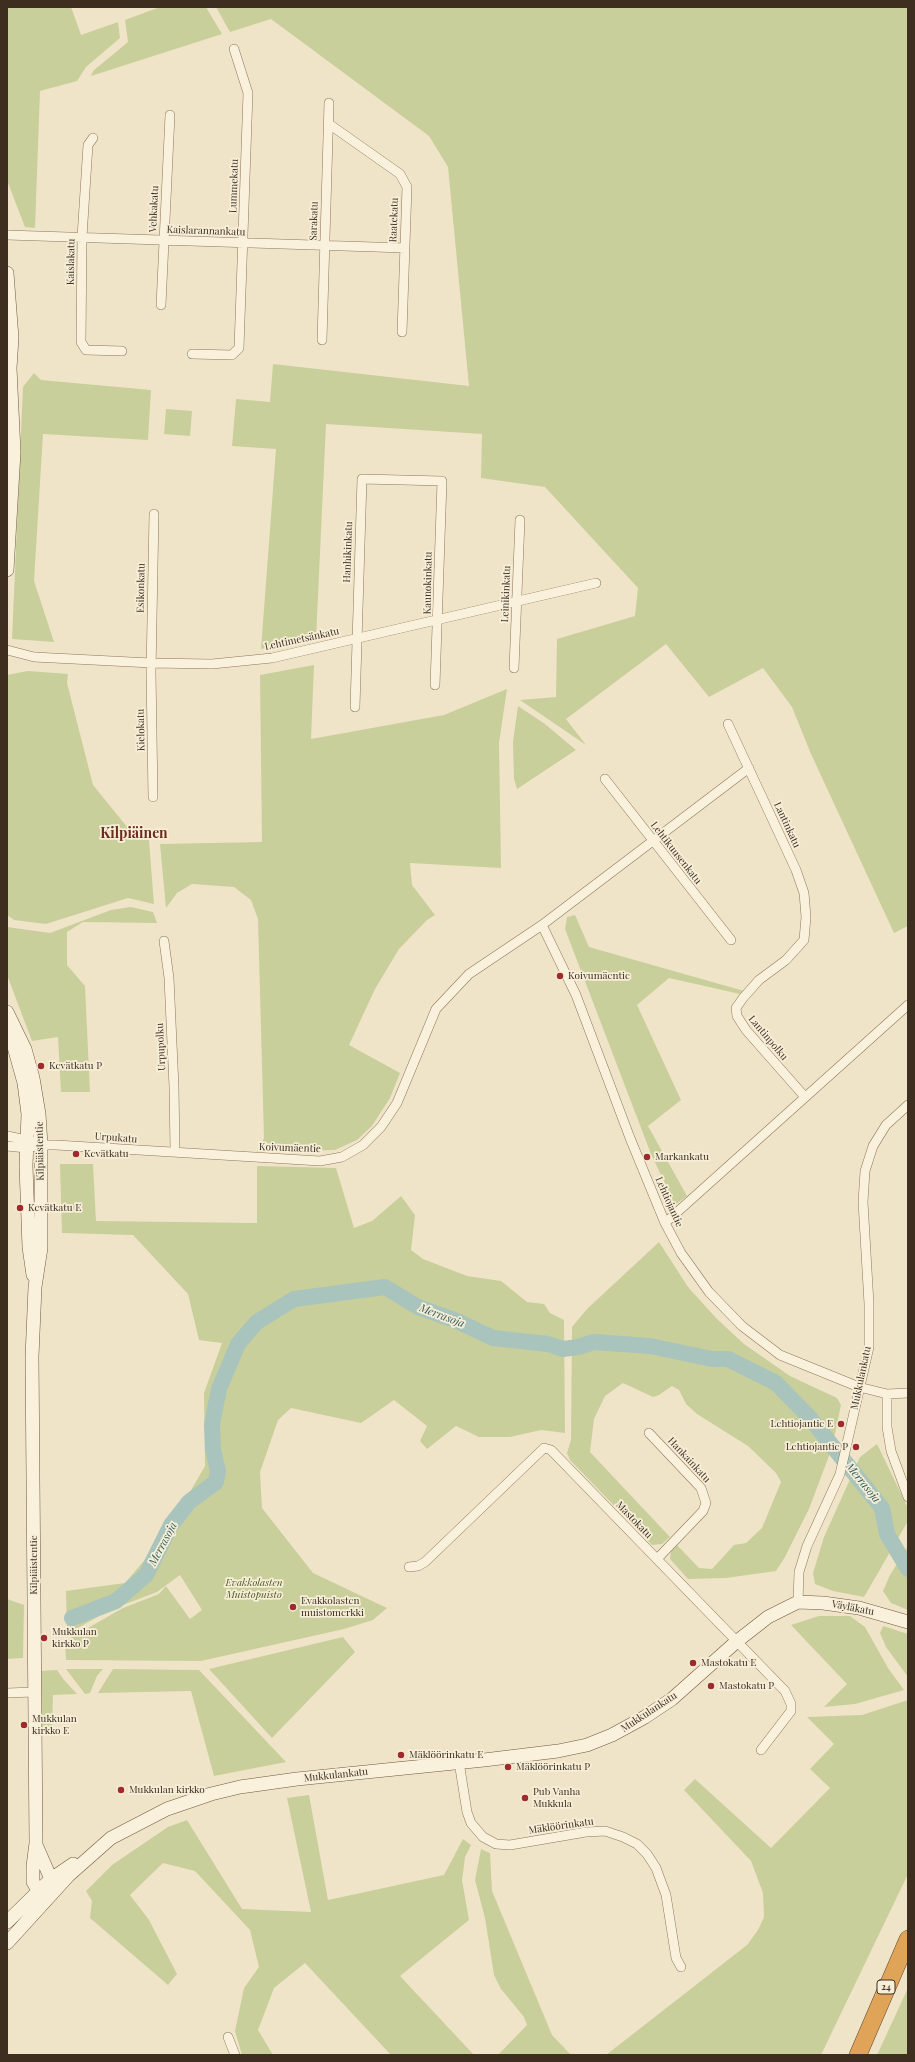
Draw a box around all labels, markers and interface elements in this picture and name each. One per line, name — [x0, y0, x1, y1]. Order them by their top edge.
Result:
street label: Lummekatu — [227, 159, 241, 213]
street label: Vehkakatu — [147, 185, 161, 233]
street label: Raatekatu — [387, 197, 401, 243]
street label: Sarakatu — [307, 201, 321, 241]
street label: Kaislarannankatu — [166, 224, 246, 238]
street label: Kaislakatu — [65, 239, 77, 285]
street label: Hanhikinkatu — [341, 521, 355, 583]
street label: Kaunokinkatu — [421, 551, 435, 615]
street label: Esikonkatu — [135, 563, 147, 613]
street label: Leinikinkatu — [499, 565, 513, 623]
street label: Lehtimetsänkatu — [264, 625, 340, 653]
street label: Kielokatu — [135, 709, 147, 751]
street label: Lantinkatu — [771, 800, 803, 850]
street label: Lehtikuusenkatu — [648, 820, 704, 886]
district label: Kilpiäinen — [100, 826, 168, 842]
place label: Koivumäentie — [568, 970, 630, 982]
marker: Koivumäentie — [555, 971, 565, 981]
street label: Lantinpolku — [746, 1013, 790, 1063]
street label: Urpupolku — [154, 1023, 168, 1071]
place label: Kevätkatu P — [49, 1060, 102, 1072]
marker: Kevätkatu P — [36, 1061, 46, 1071]
street label: Kilpiäistentie — [33, 1121, 47, 1181]
street label: Urpukatu — [94, 1131, 138, 1145]
street label: Koivumäentie — [259, 1141, 321, 1155]
place label: Kevätkatu — [84, 1148, 129, 1160]
marker: Kevätkatu — [71, 1149, 81, 1159]
place label: Markankatu — [655, 1151, 709, 1163]
marker: Markankatu — [642, 1152, 652, 1162]
street label: Lehtiojantie — [653, 1175, 685, 1229]
place label: Kevätkatu E — [28, 1202, 81, 1214]
marker: Kevätkatu E — [15, 1203, 25, 1213]
water label: Merrasoja — [418, 1301, 466, 1331]
street label: Mukkulankatu — [848, 1345, 874, 1411]
place label: Lehtiojantie E — [771, 1418, 833, 1430]
marker: Lehtiojantie E — [836, 1419, 846, 1429]
street label: Hankainkatu — [665, 1435, 713, 1485]
place label: Lehtiojantie P — [786, 1441, 848, 1453]
marker: Lehtiojantie P — [851, 1442, 861, 1452]
water label: Merrasoja — [843, 1460, 883, 1506]
street label: Mastokatu — [613, 1499, 655, 1541]
water label: Merrasoja — [146, 1520, 180, 1568]
street label: Kilpiäistentie — [28, 1535, 40, 1595]
park label: Evakkolasten Muistopuisto — [225, 1577, 283, 1600]
place label: Evakkolasten muistomerkki — [301, 1595, 364, 1618]
street label: Väyläkatu — [831, 1598, 875, 1618]
marker: Evakkolasten muistomerkki — [288, 1602, 298, 1612]
place label: Mukkulan kirkko P — [52, 1626, 97, 1650]
marker: Mukkulan kirkko P — [39, 1633, 49, 1643]
place label: Mastokatu E — [701, 1657, 756, 1669]
marker: Mastokatu E — [688, 1658, 698, 1668]
place label: Mastokatu P — [719, 1680, 774, 1692]
marker: Mastokatu P — [706, 1681, 716, 1691]
street label: Mukkulankatu — [619, 1689, 679, 1735]
place label: Mukkulan kirkko E — [32, 1713, 77, 1736]
marker: Mukkulan kirkko E — [19, 1720, 29, 1730]
place label: Mäklöörinkatu E — [409, 1749, 483, 1761]
marker: Mäklöörinkatu E — [396, 1750, 406, 1760]
place label: Mäklöörinkatu P — [516, 1761, 590, 1773]
marker: Mäklöörinkatu P — [503, 1762, 513, 1772]
street label: Mukkulankatu — [303, 1766, 369, 1784]
place label: Mukkulan kirkko — [129, 1784, 205, 1796]
marker: Mukkulan kirkko — [116, 1785, 126, 1795]
place label: Pub Vanha Mukkula — [533, 1786, 580, 1810]
marker: Pub Vanha Mukkula — [520, 1793, 530, 1803]
street label: Mäklöörinkatu — [528, 1815, 594, 1837]
road number: 24 — [877, 1980, 895, 1994]

